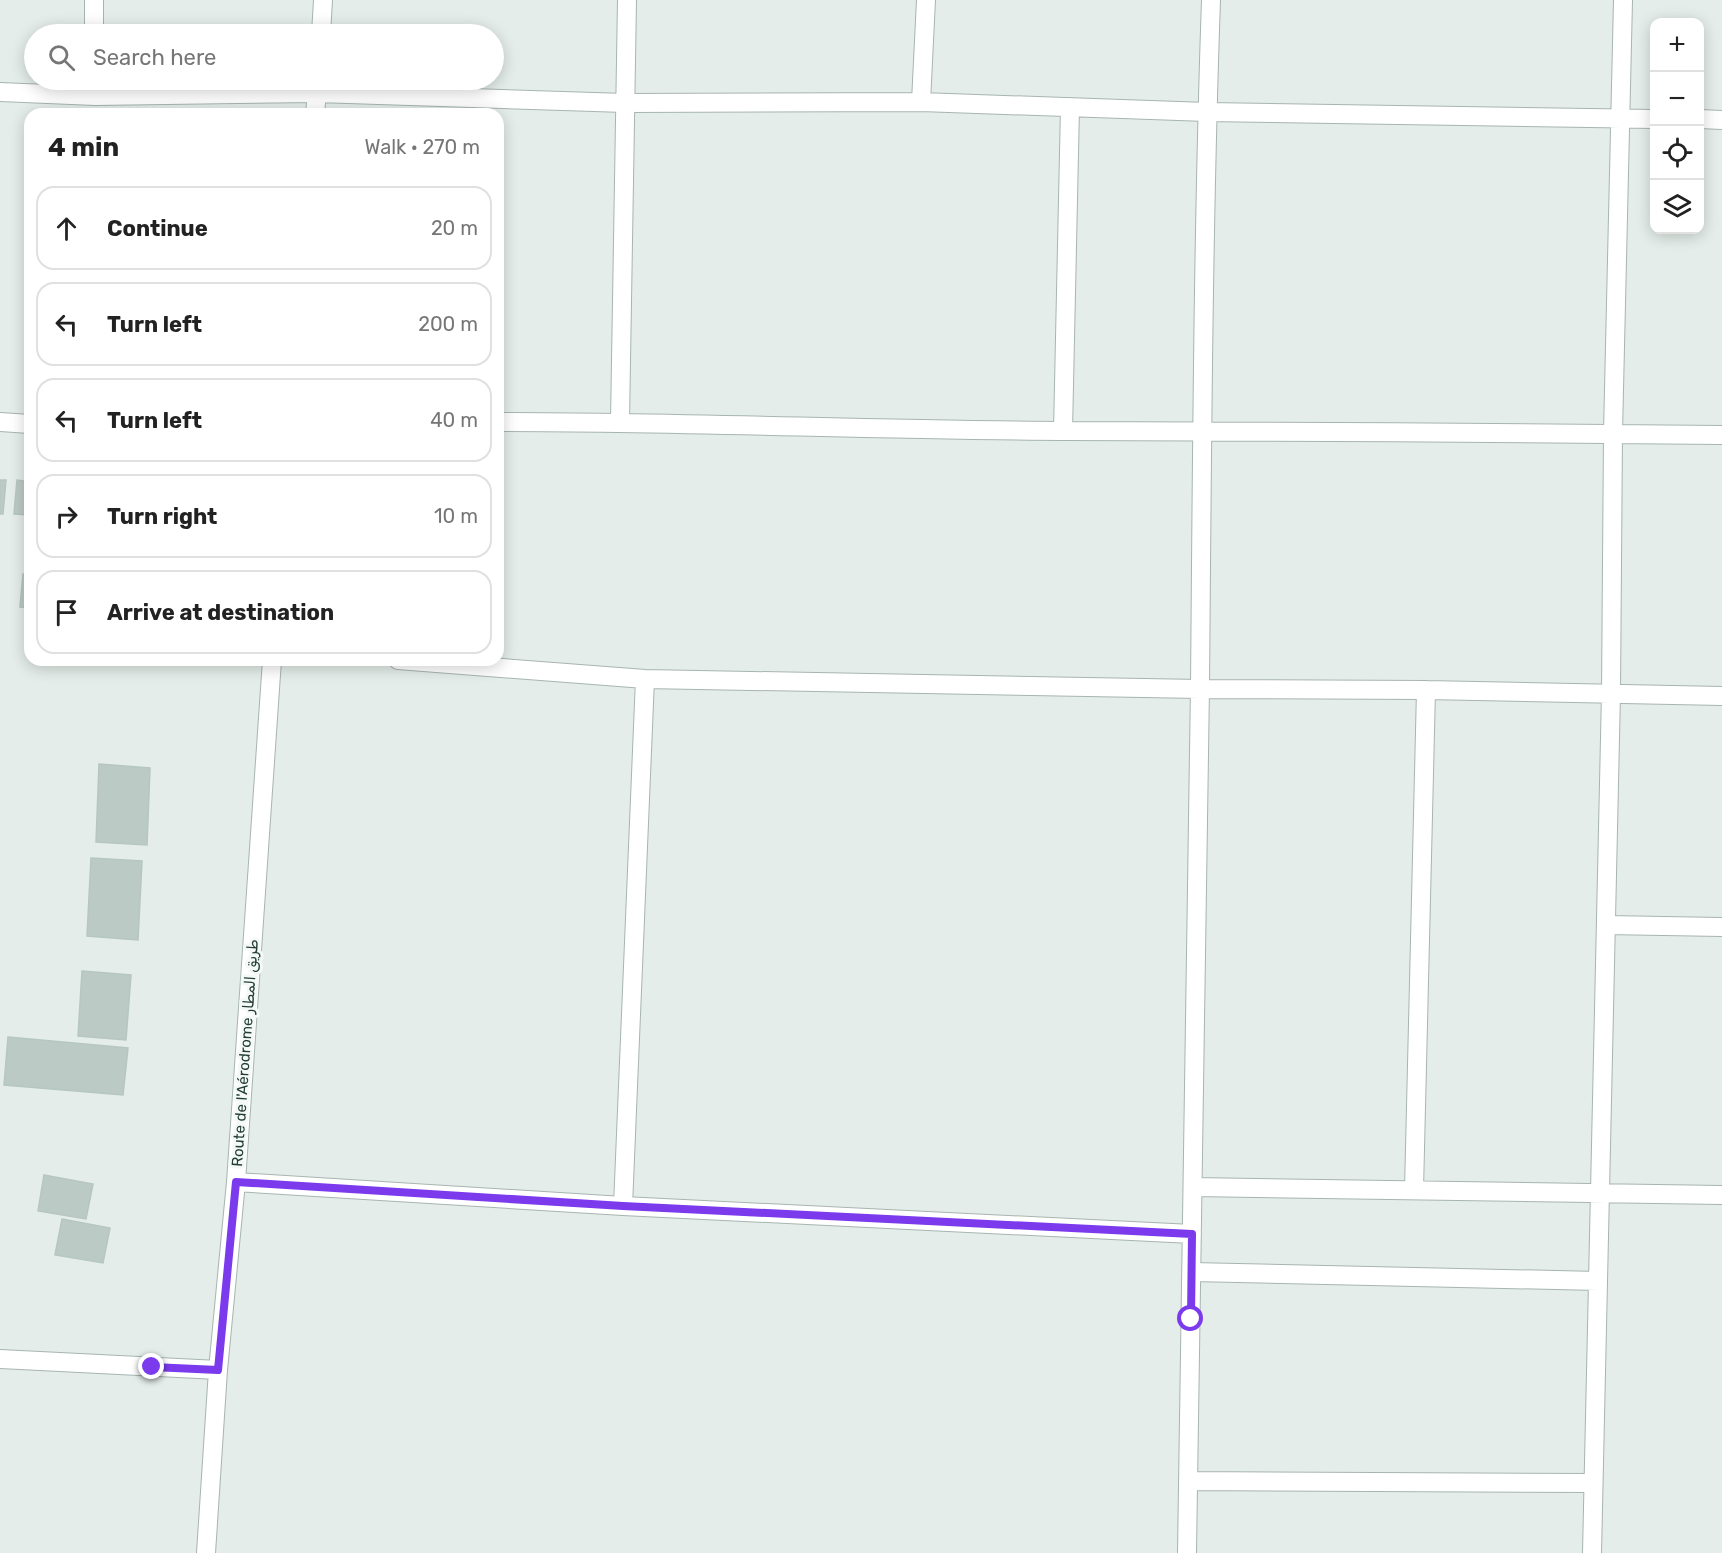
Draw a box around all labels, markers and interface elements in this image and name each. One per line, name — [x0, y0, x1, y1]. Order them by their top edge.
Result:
map controls — [1650, 18, 1704, 234]
button: + — [1650, 18, 1704, 72]
search box — [24, 24, 504, 90]
icon: search — [45, 41, 78, 74]
text: Search here — [93, 44, 216, 71]
button: − — [1650, 72, 1704, 126]
button: locate — [1650, 126, 1704, 180]
text: 4 min — [48, 132, 119, 163]
text: Walk · 270 m — [365, 135, 480, 159]
button: layers — [1650, 180, 1704, 234]
icon: ahead — [50, 212, 83, 245]
text: Continue — [107, 215, 208, 242]
text: 20 m — [431, 216, 478, 240]
icon: left — [50, 308, 83, 341]
text: Turn left — [107, 311, 202, 338]
text: 200 m — [418, 312, 478, 336]
icon: left — [50, 404, 83, 437]
text: Turn left — [107, 407, 202, 434]
text: 40 m — [430, 408, 478, 432]
icon: right — [50, 500, 83, 533]
text: Turn right — [107, 503, 217, 530]
text: 10 m — [434, 504, 478, 528]
icon: arrive — [50, 596, 83, 629]
text: Arrive at destination — [107, 599, 334, 626]
street label: Route de l'Aérodrome طريق المطار — [228, 939, 262, 1167]
route start — [1177, 1305, 1203, 1331]
route end — [138, 1353, 164, 1379]

